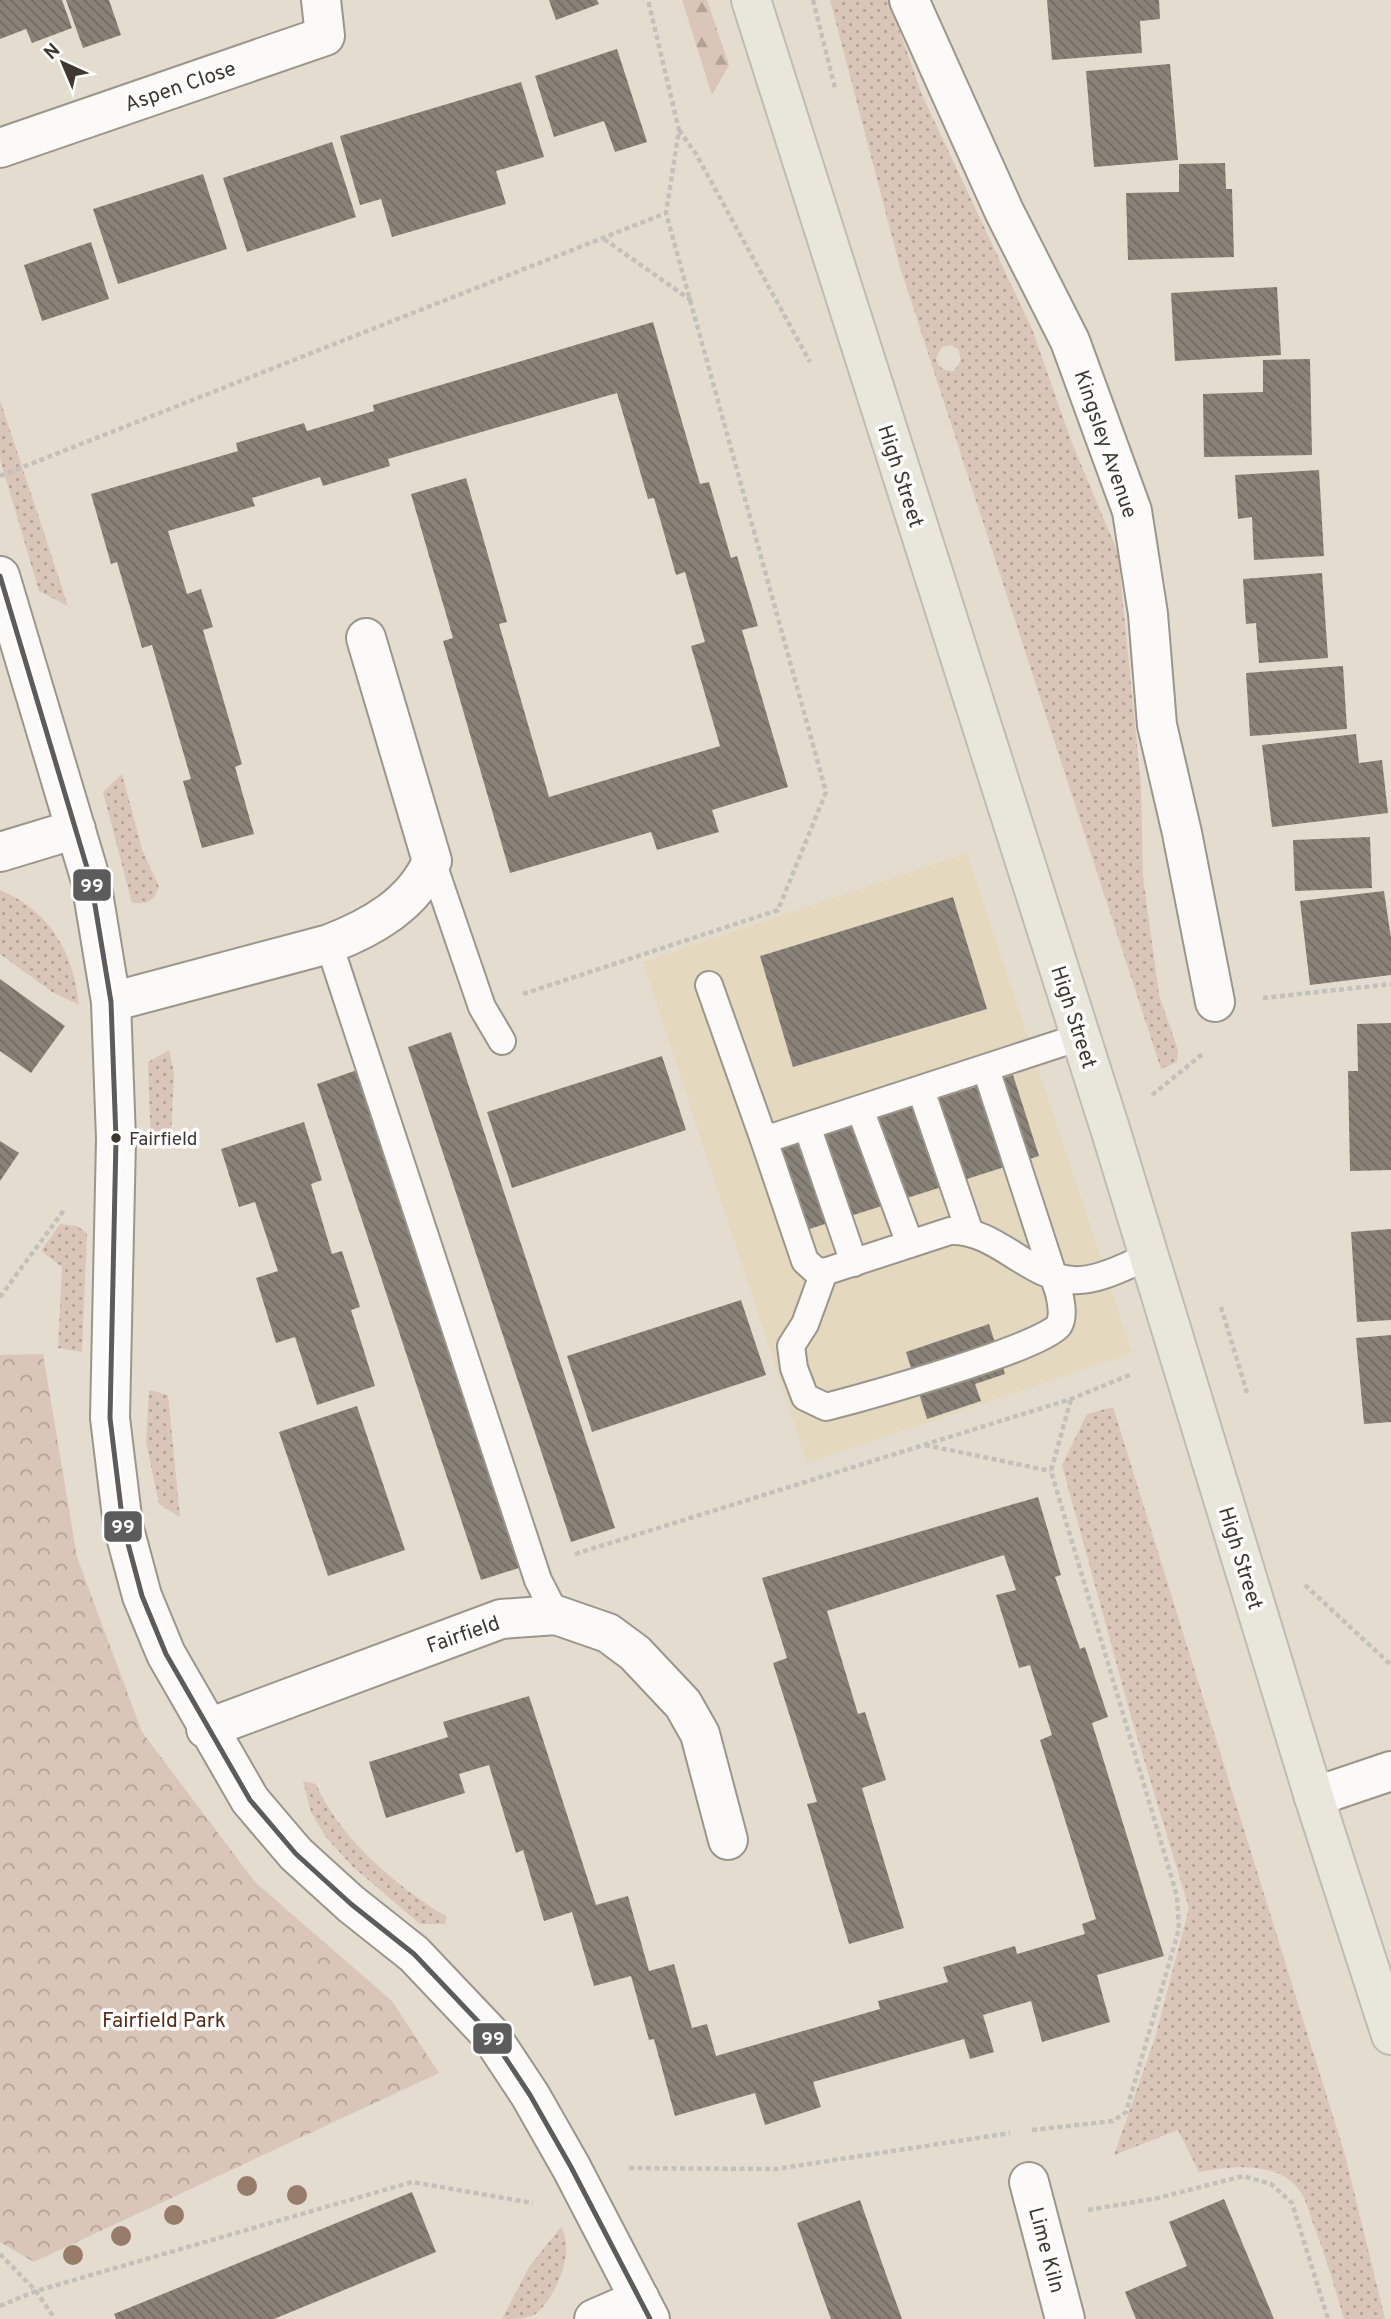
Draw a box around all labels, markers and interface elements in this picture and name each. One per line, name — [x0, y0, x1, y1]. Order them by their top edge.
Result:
north arrow — [28, 28, 98, 98]
text: N — [39, 39, 66, 66]
street label: Aspen Close — [121, 56, 240, 119]
street label: Kingsley Avenue — [1067, 367, 1143, 522]
street label: High Street — [870, 422, 929, 531]
line badge: 99 — [72, 868, 112, 902]
text: 99 — [80, 875, 104, 899]
street label: High Street — [1043, 963, 1102, 1072]
place label: Fairfield — [129, 1128, 198, 1152]
marker: Fairfield — [109, 1131, 123, 1145]
street label: High Street — [1211, 1504, 1268, 1613]
line badge: 99 — [103, 1510, 143, 1543]
text: 99 — [111, 1516, 135, 1540]
street label: Fairfield — [423, 1610, 504, 1661]
park label: Fairfield Park — [102, 2008, 226, 2035]
line badge: 99 — [472, 2022, 513, 2055]
text: 99 — [481, 2028, 505, 2052]
street label: Lime Kiln — [1021, 2204, 1070, 2296]

